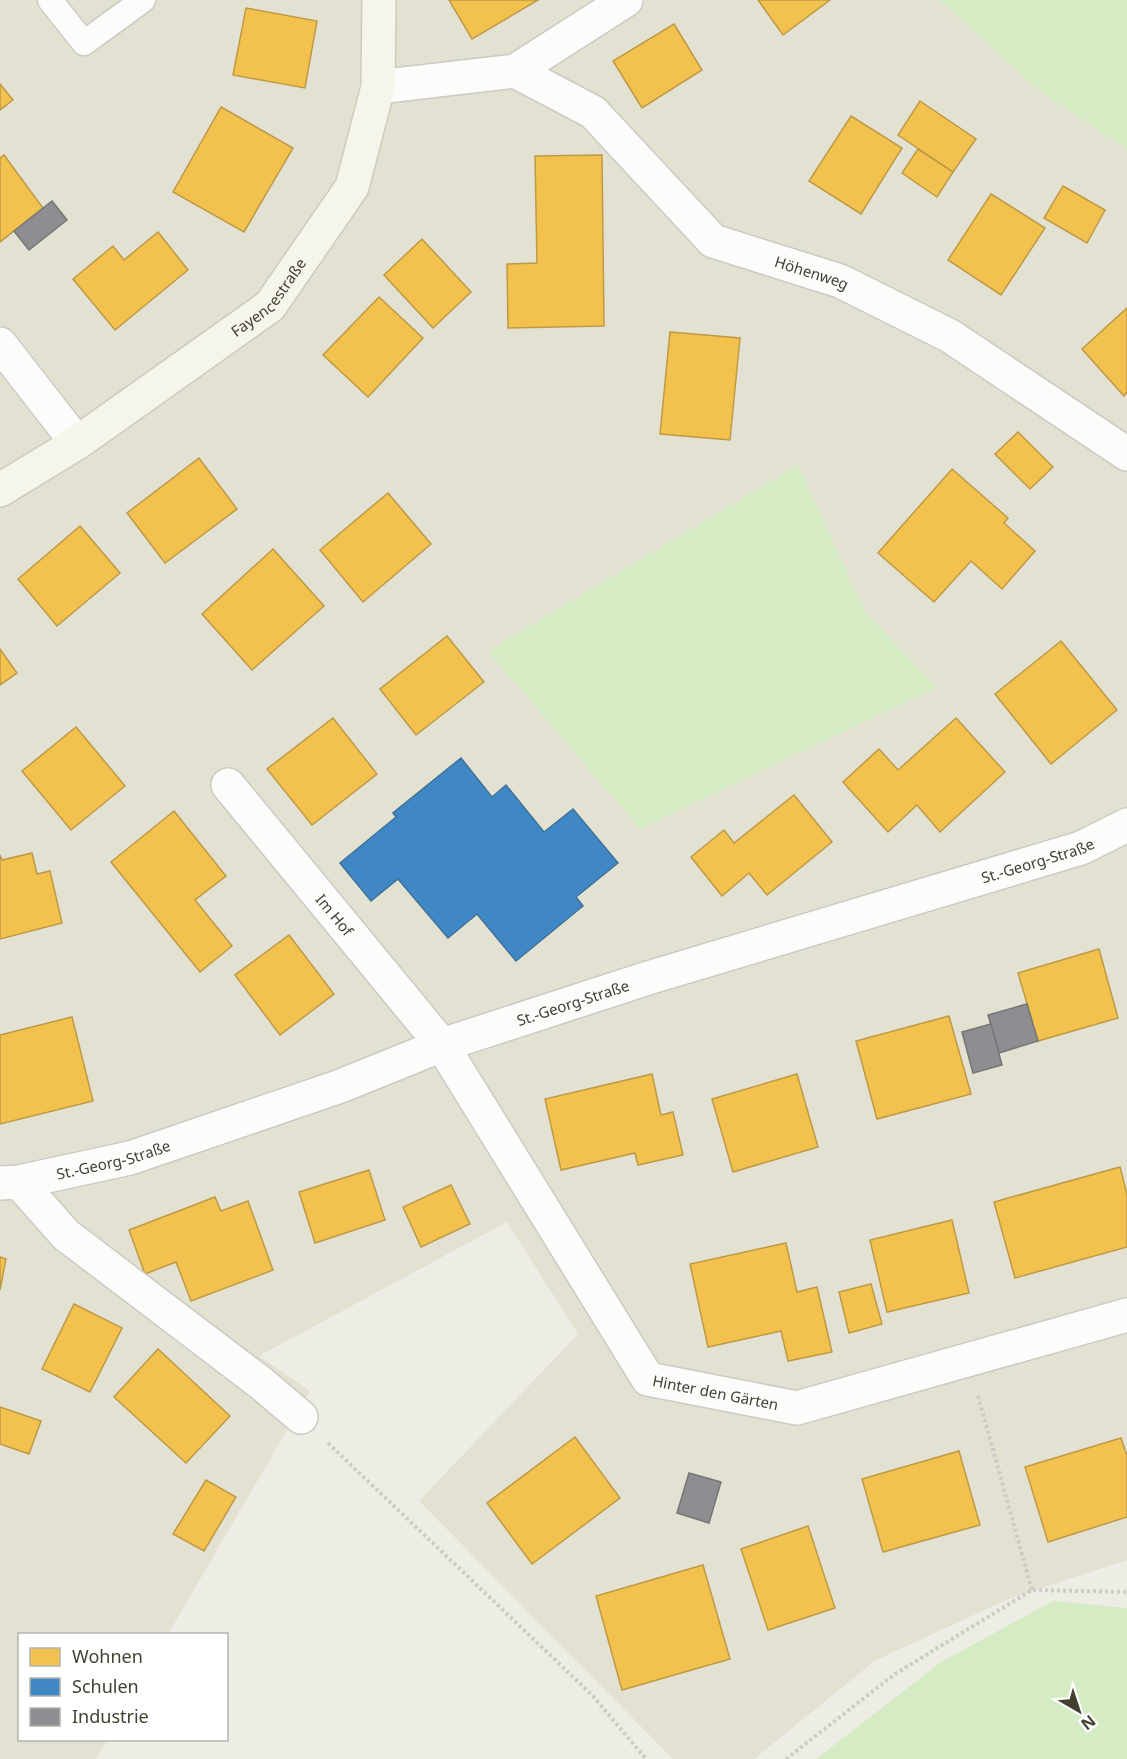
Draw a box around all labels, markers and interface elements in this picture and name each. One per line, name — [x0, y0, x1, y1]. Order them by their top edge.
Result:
street label: Höhenweg — [772, 251, 852, 294]
street label: Fayencestraße — [227, 254, 310, 341]
street label: St.-Georg-Straße — [979, 833, 1097, 887]
street label: Im Hof — [312, 890, 358, 940]
street label: St.-Georg-Straße — [514, 975, 631, 1030]
street label: St.-Georg-Straße — [54, 1135, 173, 1184]
street label: Hinter den Gärten — [651, 1370, 780, 1414]
legend — [18, 1633, 228, 1741]
text: Wohnen — [72, 1644, 143, 1668]
text: Schulen — [72, 1674, 139, 1698]
north arrow — [1049, 1681, 1109, 1741]
text: Industrie — [72, 1704, 149, 1728]
text: N — [1076, 1710, 1100, 1735]

